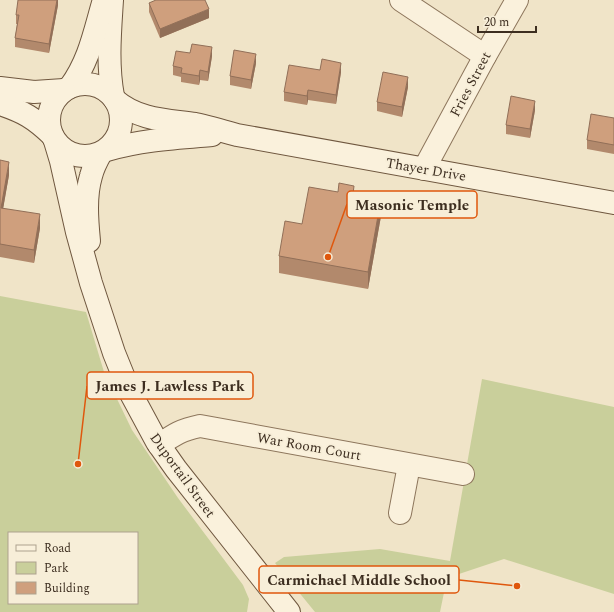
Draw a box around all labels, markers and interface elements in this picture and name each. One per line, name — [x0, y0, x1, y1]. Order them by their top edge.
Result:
scale bar — [478, 8, 536, 34]
text: 20 m — [484, 13, 509, 32]
street label: Fries Street — [444, 48, 496, 121]
street label: Thayer Drive — [384, 152, 468, 187]
callout: Masonic Temple — [347, 191, 477, 218]
text: Masonic Temple — [355, 194, 469, 217]
callout: James J. Lawless Park — [87, 372, 253, 399]
text: James J. Lawless Park — [95, 375, 245, 398]
street label: War Room Court — [255, 427, 363, 466]
street label: Duportail Street — [145, 429, 221, 522]
legend — [8, 532, 138, 604]
text: Road — [44, 539, 71, 558]
text: Park — [44, 559, 69, 578]
callout: Carmichael Middle School — [259, 566, 459, 593]
text: Carmichael Middle School — [267, 569, 451, 592]
text: Building — [44, 579, 90, 598]

